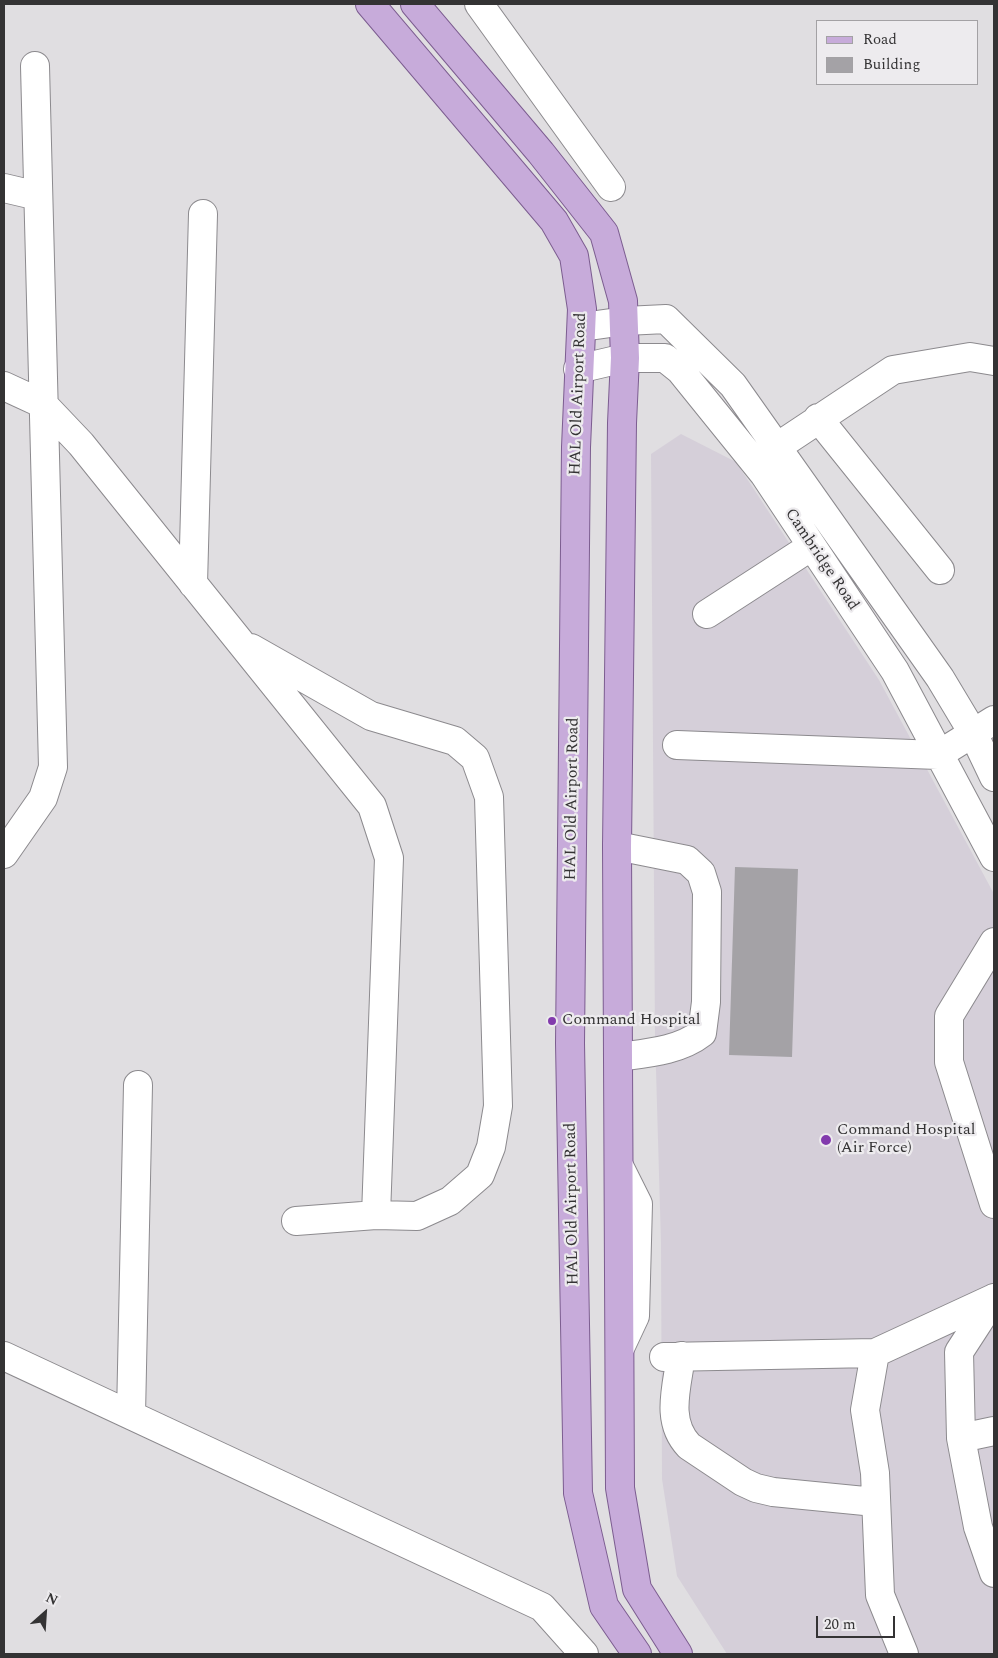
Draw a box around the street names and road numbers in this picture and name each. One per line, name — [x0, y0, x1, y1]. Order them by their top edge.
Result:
street label: HAL Old Airport Road — [567, 312, 591, 476]
street label: Cambridge Road — [780, 505, 862, 615]
street label: HAL Old Airport Road — [562, 717, 584, 881]
street label: HAL Old Airport Road — [562, 1122, 584, 1286]

